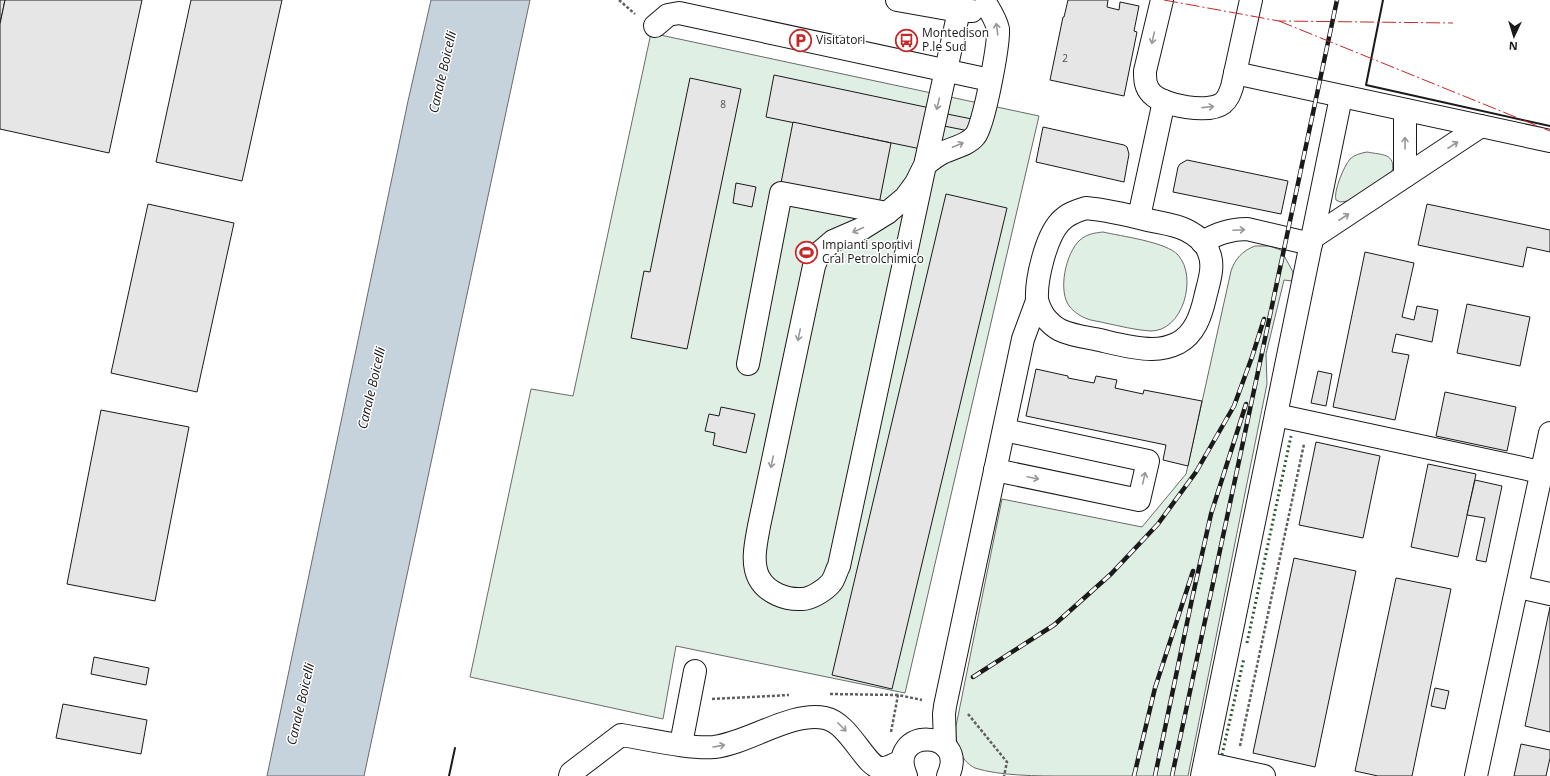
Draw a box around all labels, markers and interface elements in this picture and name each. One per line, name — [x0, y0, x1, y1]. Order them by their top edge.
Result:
north arrow — [1494, 16, 1534, 56]
one-way arrow — [993, 22, 1000, 35]
place label: Montedison P.le Sud — [922, 24, 989, 55]
parking icon: Visitatori — [788, 27, 814, 53]
bus stop icon: Montedison P.le Sud — [894, 27, 920, 53]
water label: Canale Boicelli — [424, 29, 460, 115]
place label: Visitatori — [816, 31, 865, 48]
one-way arrow — [1149, 31, 1157, 44]
text: N — [1508, 39, 1518, 54]
house number: 2 — [1062, 51, 1068, 65]
house number: 8 — [720, 97, 726, 111]
one-way arrow — [934, 97, 942, 110]
one-way arrow — [1201, 104, 1214, 111]
one-way arrow — [1401, 137, 1409, 150]
one-way arrow — [952, 141, 964, 149]
one-way arrow — [1447, 141, 1458, 149]
one-way arrow — [1339, 212, 1350, 221]
one-way arrow — [1232, 226, 1245, 233]
one-way arrow — [852, 227, 864, 234]
place label: Impianti sportivi Cral Petrolchimico — [822, 236, 924, 267]
sports icon: Impianti sportivi Cral Petrolchimico — [793, 239, 819, 265]
one-way arrow — [795, 328, 803, 341]
water label: Canale Boicelli — [353, 345, 389, 431]
one-way arrow — [768, 455, 776, 468]
one-way arrow — [1140, 472, 1148, 485]
one-way arrow — [1027, 475, 1040, 483]
water label: Canale Boicelli — [282, 661, 318, 747]
one-way arrow — [837, 722, 847, 732]
one-way arrow — [712, 741, 725, 749]

